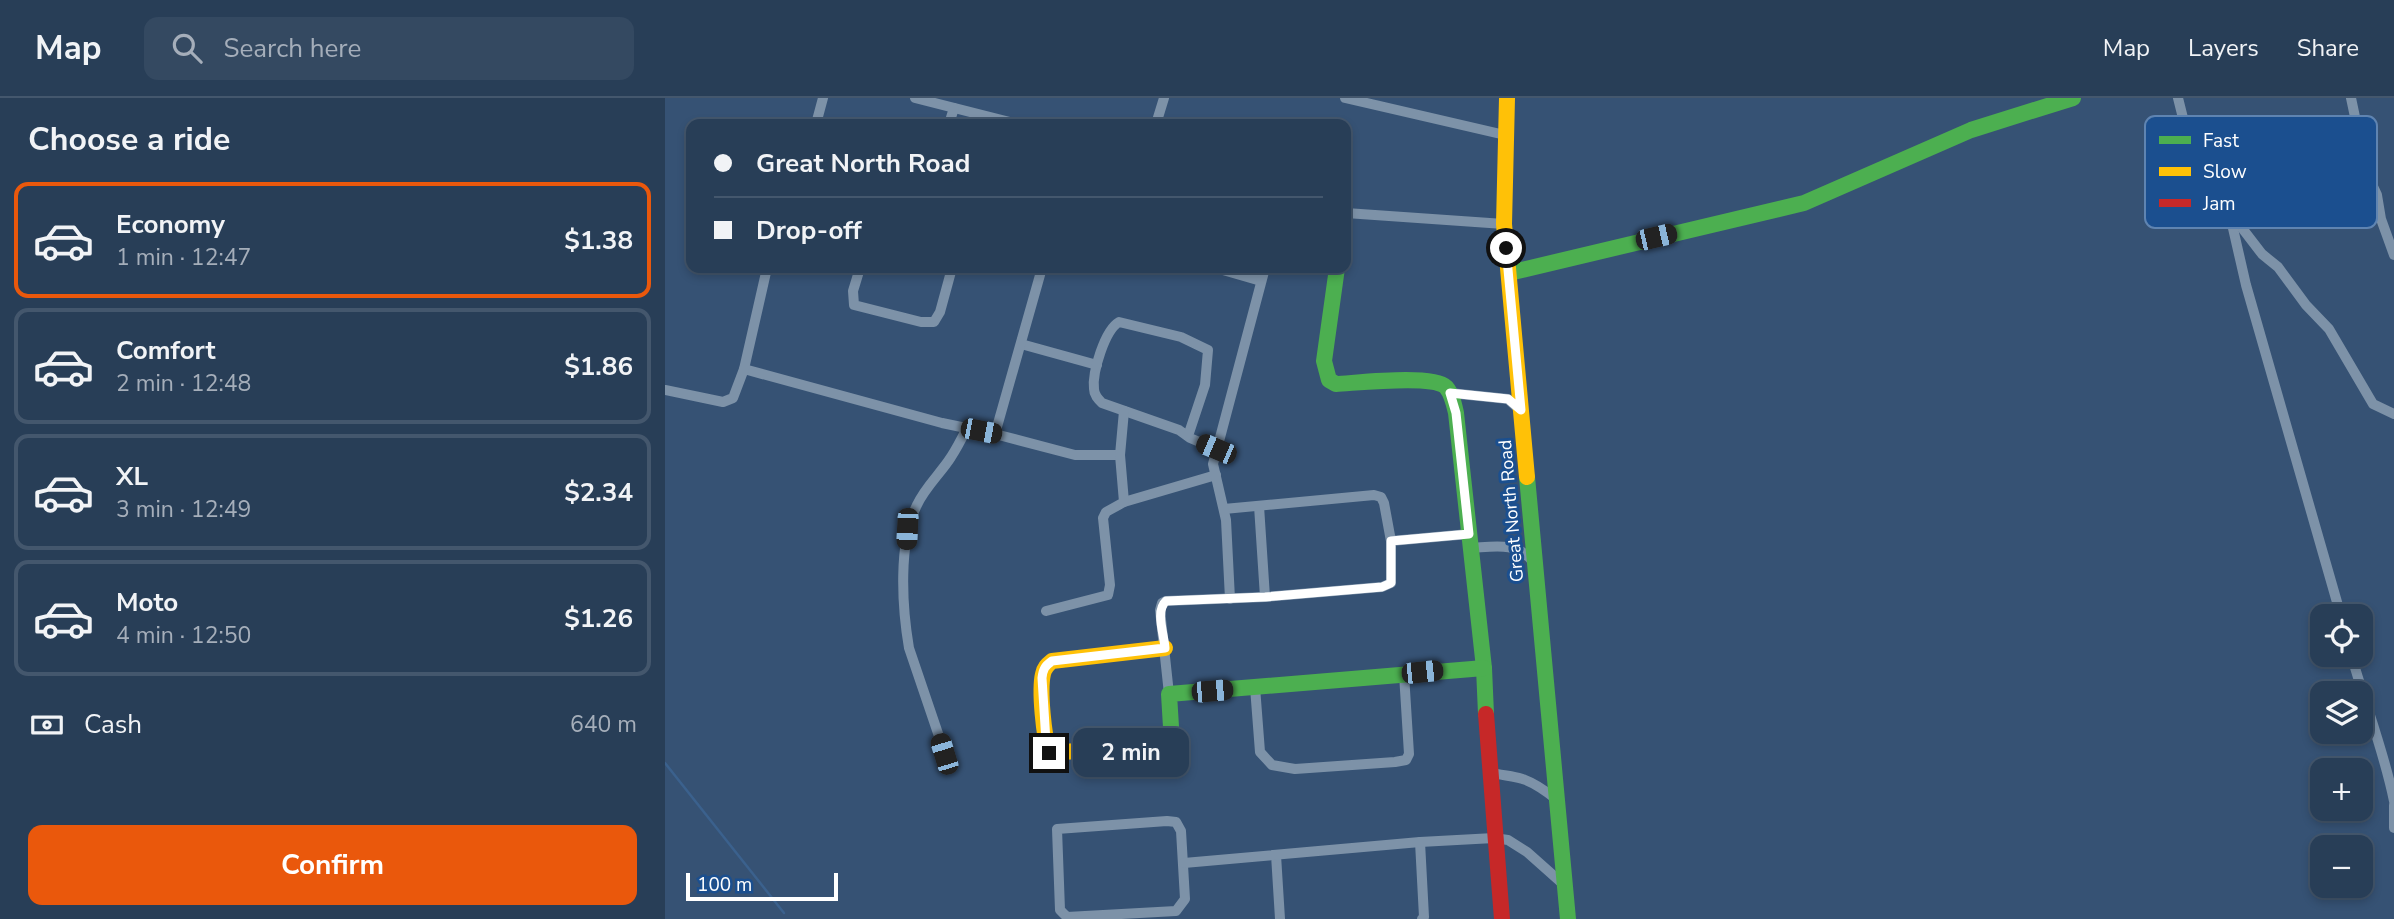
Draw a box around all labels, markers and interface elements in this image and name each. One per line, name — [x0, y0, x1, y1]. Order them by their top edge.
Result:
search box — [144, 17, 634, 80]
text: Map — [35, 26, 102, 71]
icon: search — [168, 29, 206, 67]
text: Search here — [224, 31, 361, 66]
text: Map — [2103, 32, 2150, 64]
text: Layers — [2188, 32, 2259, 64]
text: Share — [2297, 32, 2359, 64]
legend — [2145, 116, 2377, 228]
text: Choose a ride — [28, 118, 230, 161]
text: Fast — [2203, 128, 2239, 154]
text: Great North Road — [756, 146, 970, 181]
text: Slow — [2203, 159, 2247, 185]
text: Jam — [2202, 191, 2236, 217]
text: Economy — [116, 207, 225, 242]
icon: car — [32, 209, 95, 272]
text: Drop-off — [756, 213, 862, 248]
car — [1634, 222, 1679, 252]
text: $1.38 — [564, 223, 633, 258]
route start — [1490, 232, 1522, 264]
text: 1 min · 12:47 — [116, 242, 251, 273]
text: Comfort — [116, 333, 216, 368]
icon: car — [32, 335, 95, 398]
text: $1.86 — [564, 349, 633, 384]
text: 2 min · 12:48 — [116, 368, 251, 399]
car — [959, 417, 1004, 445]
car — [1193, 431, 1240, 467]
street label: Great North Road — [1493, 439, 1529, 583]
text: XL — [116, 459, 148, 494]
icon: car — [32, 461, 95, 524]
text: $2.34 — [564, 475, 633, 510]
text: 3 min · 12:49 — [116, 494, 251, 525]
car — [896, 507, 919, 551]
text: Moto — [116, 585, 178, 620]
icon: car — [32, 587, 95, 650]
text: $1.26 — [564, 601, 633, 636]
map controls — [2310, 604, 2373, 898]
button: locate — [2310, 604, 2373, 667]
text: 4 min · 12:50 — [116, 620, 251, 651]
car — [1401, 659, 1444, 685]
car — [1191, 679, 1234, 703]
button: layers — [2310, 681, 2373, 744]
icon: cash — [28, 706, 66, 744]
text: Cash — [84, 707, 142, 742]
text: 640 m — [570, 709, 637, 740]
callout: 2 min — [1073, 728, 1189, 778]
car — [928, 731, 961, 777]
route end — [1033, 737, 1065, 769]
text: 2 min — [1101, 737, 1161, 768]
button: + — [2310, 758, 2373, 821]
button: Confirm — [28, 825, 637, 905]
button: − — [2310, 835, 2373, 898]
scale bar — [686, 870, 838, 902]
text: 100 m — [697, 872, 752, 898]

